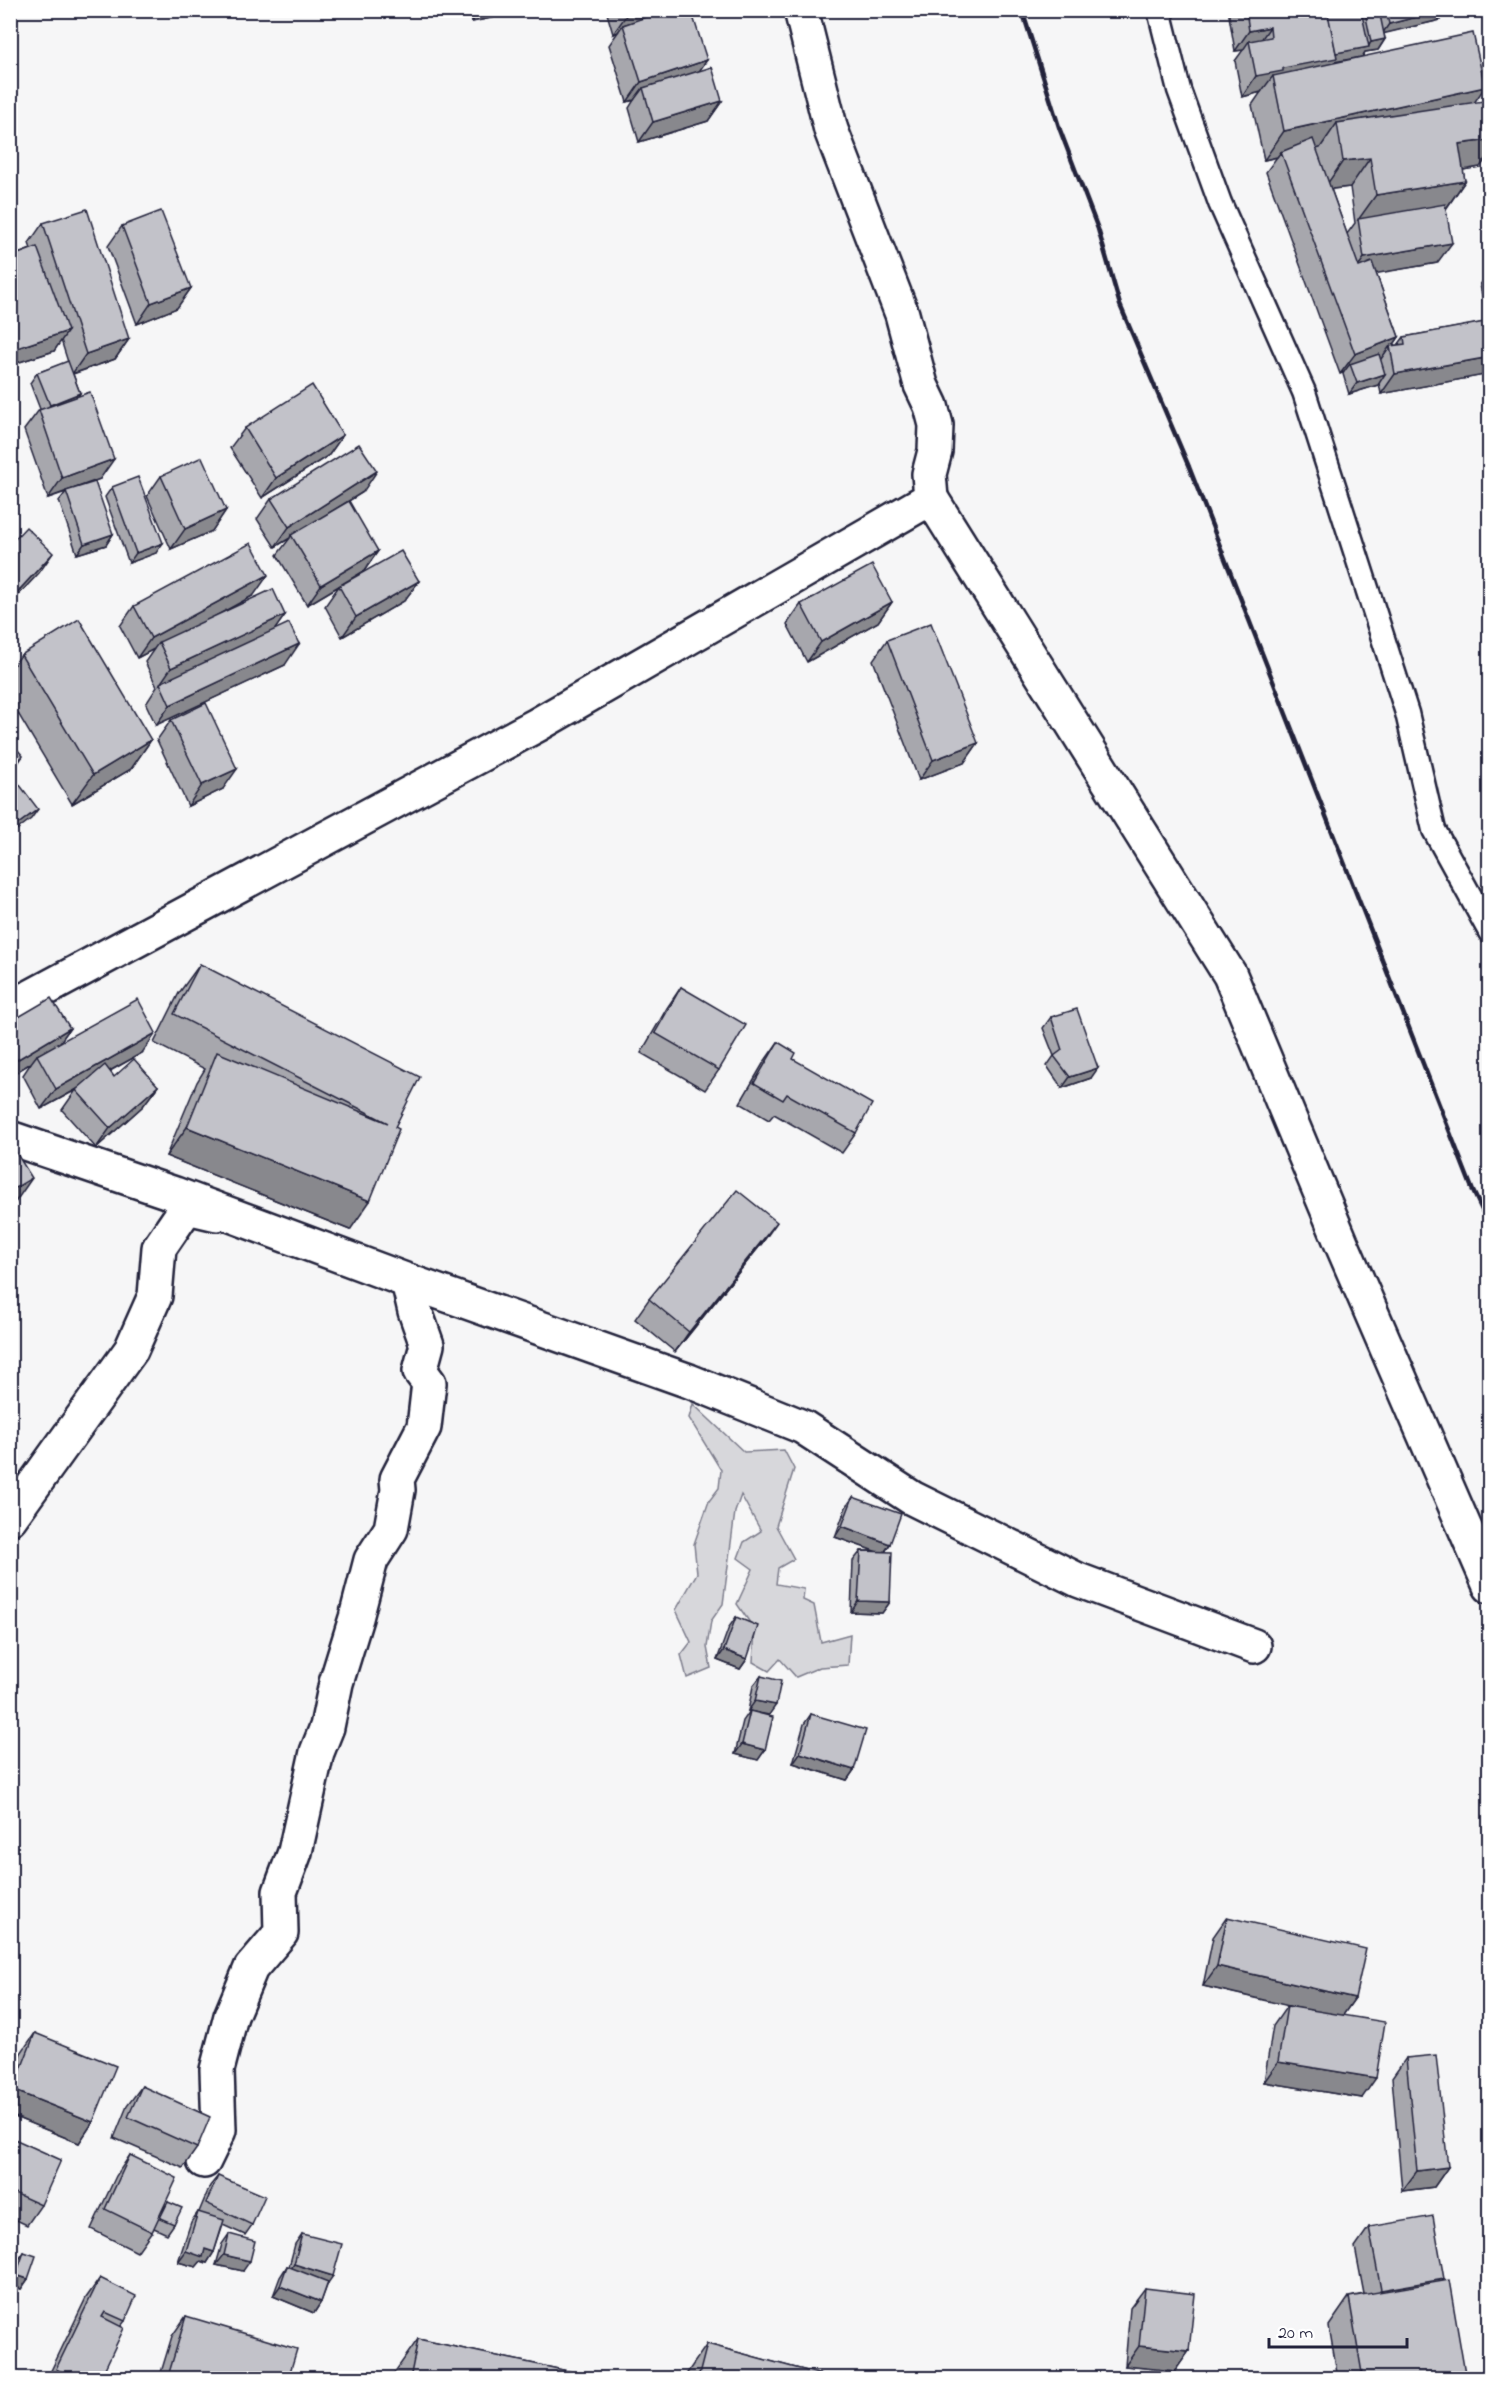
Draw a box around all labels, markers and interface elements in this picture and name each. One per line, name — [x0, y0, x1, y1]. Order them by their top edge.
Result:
scale bar — [1269, 2311, 1407, 2349]
text: 20 m — [1278, 2321, 1313, 2347]

